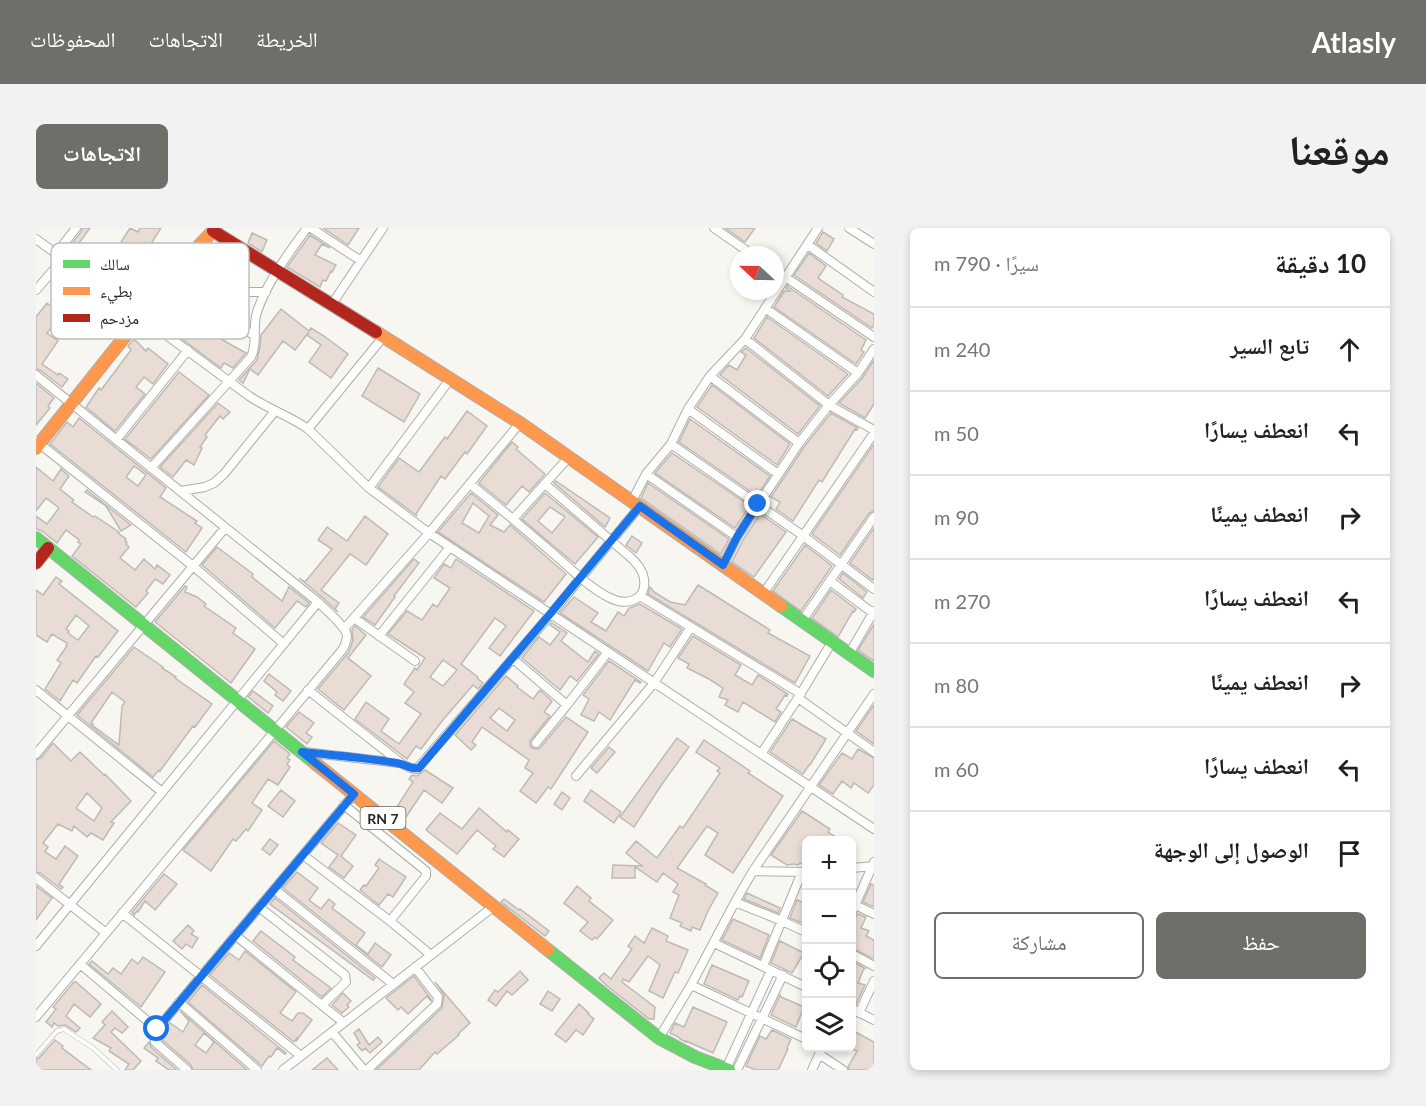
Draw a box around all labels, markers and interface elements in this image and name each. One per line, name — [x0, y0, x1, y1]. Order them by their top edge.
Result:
text: Atlasly — [1312, 25, 1396, 59]
text: المحفوظات — [30, 26, 115, 51]
text: الاتجاهات — [148, 26, 223, 51]
text: الخريطة — [256, 26, 318, 51]
button: الاتجاهات — [36, 124, 168, 189]
text: موقعنا — [1289, 124, 1390, 174]
legend — [51, 243, 249, 339]
north arrow — [730, 246, 784, 300]
text: 10 دقيقة — [1275, 247, 1366, 279]
text: سيرًا · 790 m — [934, 251, 1039, 275]
text: سالك — [100, 254, 130, 273]
text: بطيء — [100, 281, 132, 304]
text: مزدحم — [100, 308, 139, 329]
text: تابع السير — [1230, 332, 1309, 359]
icon: ahead — [1333, 333, 1366, 366]
text: 240 m — [934, 337, 990, 361]
text: انعطف يسارًا — [1204, 416, 1309, 443]
icon: left — [1333, 417, 1366, 450]
text: 50 m — [934, 421, 979, 445]
route end — [744, 490, 770, 516]
text: انعطف يمينًا — [1210, 500, 1309, 527]
icon: right — [1333, 501, 1366, 534]
text: 90 m — [934, 505, 979, 529]
text: انعطف يسارًا — [1204, 584, 1309, 611]
icon: left — [1333, 585, 1366, 618]
text: 270 m — [934, 589, 990, 613]
text: انعطف يمينًا — [1210, 668, 1309, 695]
icon: right — [1333, 669, 1366, 702]
text: 80 m — [934, 673, 979, 697]
text: انعطف يسارًا — [1204, 752, 1309, 779]
icon: left — [1333, 753, 1366, 786]
text: 60 m — [934, 757, 979, 781]
road number: RN 7 — [360, 807, 406, 829]
map controls — [802, 836, 856, 1052]
button: + — [802, 836, 856, 890]
text: الوصول إلى الوجهة — [1154, 836, 1309, 863]
icon: arrive — [1333, 837, 1366, 870]
button: − — [802, 890, 856, 944]
button: مشاركة — [934, 912, 1144, 979]
button: حفظ — [1156, 912, 1366, 979]
button: locate — [802, 944, 856, 998]
button: layers — [802, 998, 856, 1052]
route start — [143, 1015, 169, 1041]

